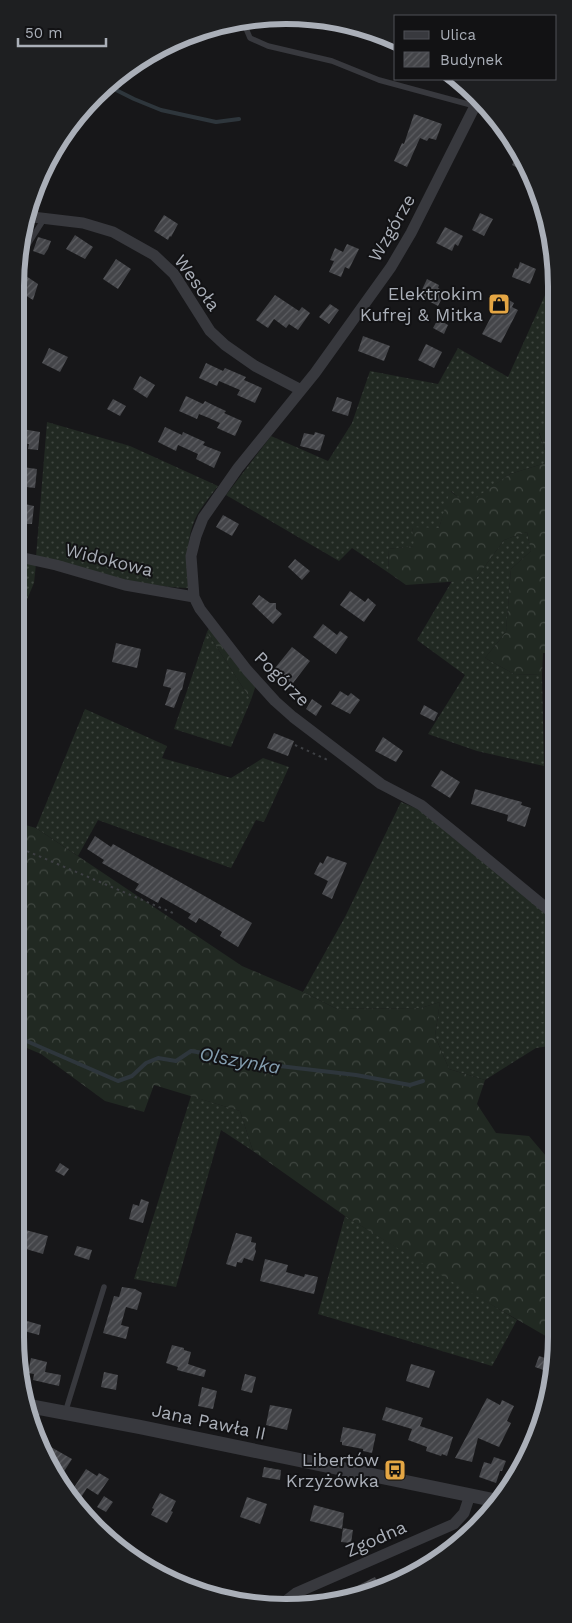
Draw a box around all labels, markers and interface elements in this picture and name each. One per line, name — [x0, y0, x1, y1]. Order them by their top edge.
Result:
scale bar — [18, 15, 105, 47]
legend — [394, 15, 557, 80]
text: 50 m — [25, 24, 62, 42]
text: Ulica — [440, 26, 477, 44]
text: Budynek — [440, 51, 503, 69]
street label: Wzgórze — [364, 190, 419, 265]
street label: Wesoła — [170, 251, 225, 315]
place label: Elektrokim Kufrej & Mitka — [360, 283, 483, 325]
shop icon: Elektrokim Kufrej & Mitka — [487, 292, 511, 316]
street label: Widokowa — [63, 538, 155, 581]
street label: Pogórze — [250, 647, 314, 711]
water label: Olszynka — [198, 1042, 283, 1079]
street label: Jana Pawła II — [150, 1399, 268, 1444]
place label: Libertów Krzyżówka — [286, 1449, 379, 1491]
bus stop icon: Libertów Krzyżówka — [383, 1458, 407, 1482]
street label: Zgodna — [342, 1516, 409, 1561]

